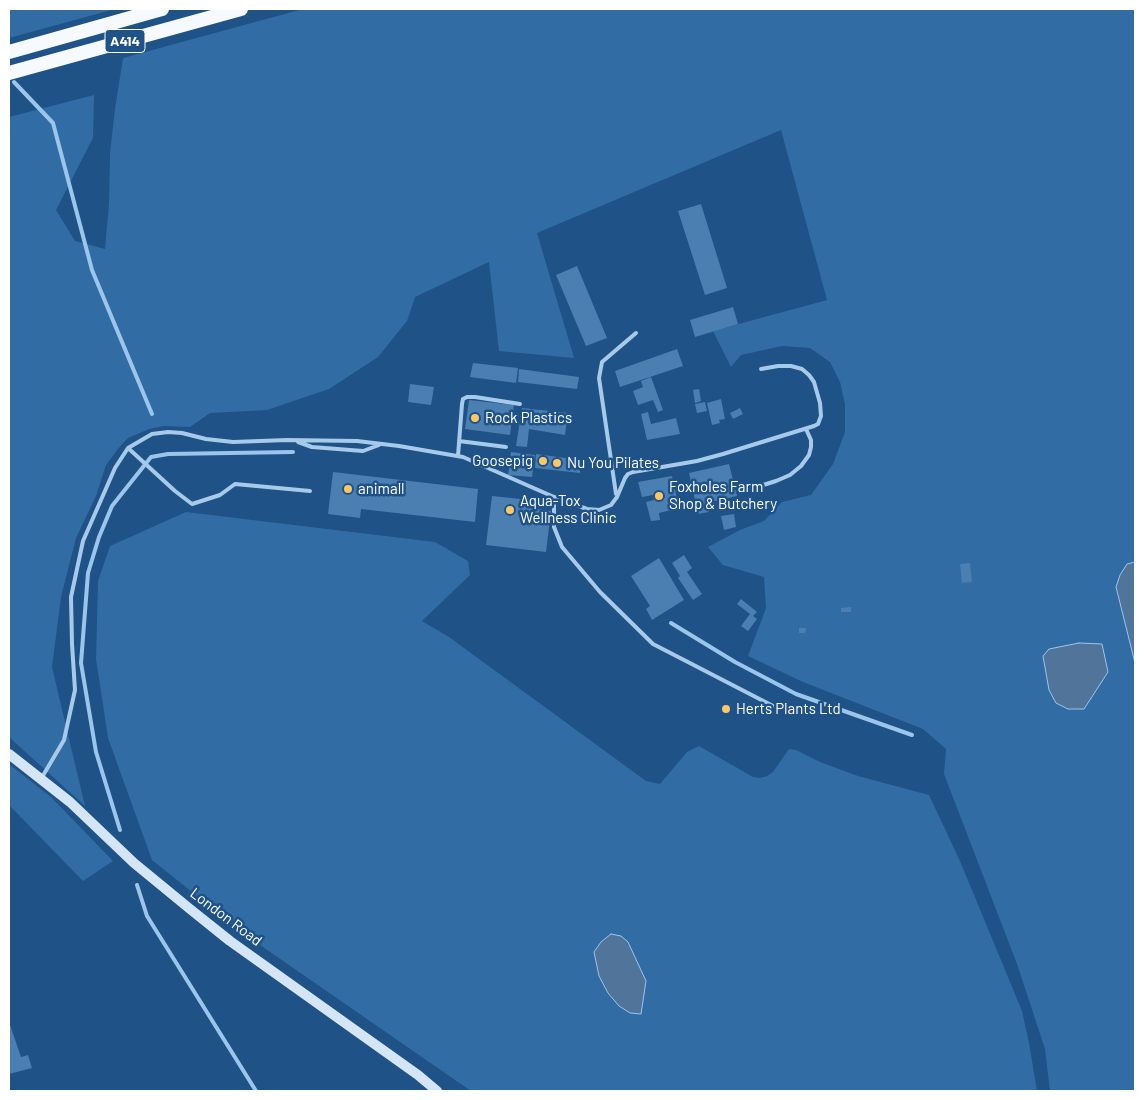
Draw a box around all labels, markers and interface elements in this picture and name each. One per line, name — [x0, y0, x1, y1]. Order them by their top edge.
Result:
road number: A414 — [105, 29, 145, 52]
place label: Rock Plastics — [485, 409, 572, 427]
marker: Rock Plastics — [469, 412, 481, 424]
place label: Goosepig — [472, 452, 533, 470]
place label: Nu You Pilates — [567, 454, 659, 472]
marker: Goosepig — [537, 455, 549, 467]
marker: Nu You Pilates — [551, 457, 563, 469]
place label: Foxholes Farm Shop & Butchery — [669, 478, 777, 513]
place label: animall — [358, 480, 405, 498]
marker: animall — [342, 483, 354, 495]
marker: Foxholes Farm Shop & Butchery — [653, 490, 665, 502]
place label: Aqua-Tox Wellness Clinic — [520, 492, 616, 527]
marker: Aqua-Tox Wellness Clinic — [504, 504, 516, 516]
place label: Herts Plants Ltd — [736, 700, 841, 718]
marker: Herts Plants Ltd — [720, 703, 732, 715]
street label: London Road — [187, 884, 265, 950]

